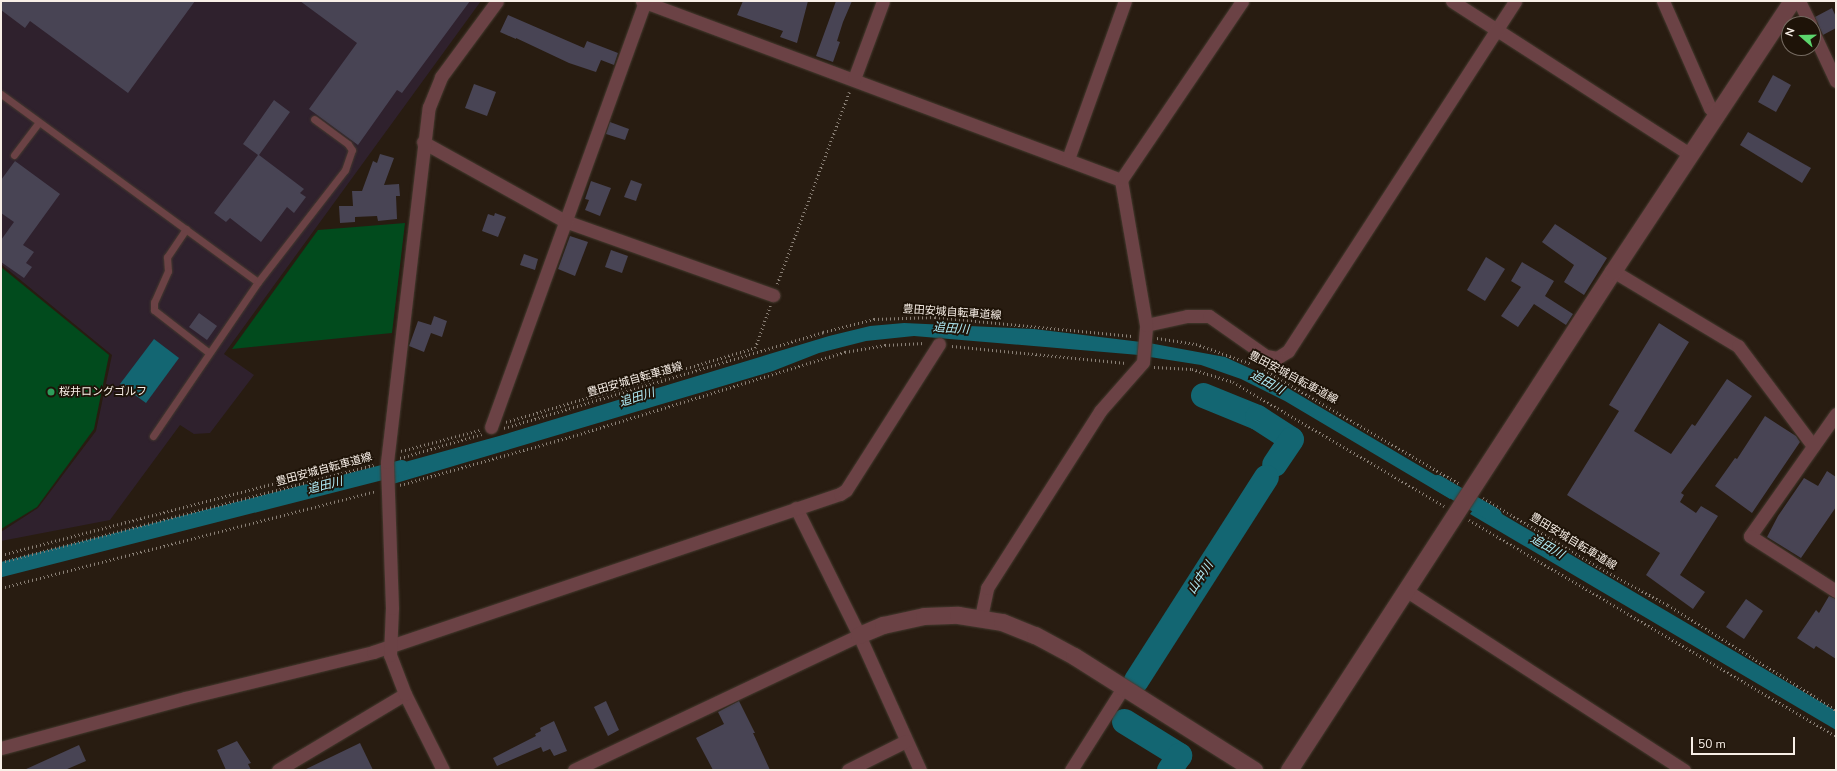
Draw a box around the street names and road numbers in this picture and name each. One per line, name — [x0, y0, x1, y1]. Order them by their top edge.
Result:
street label: 豊田安城自転車道線 — [902, 303, 1002, 323]
street label: 豊田安城自転車道線 — [1246, 349, 1340, 407]
street label: 豊田安城自転車道線 — [586, 360, 684, 400]
street label: 豊田安城自転車道線 — [274, 451, 374, 489]
street label: 豊田安城自転車道線 — [1527, 511, 1619, 573]

